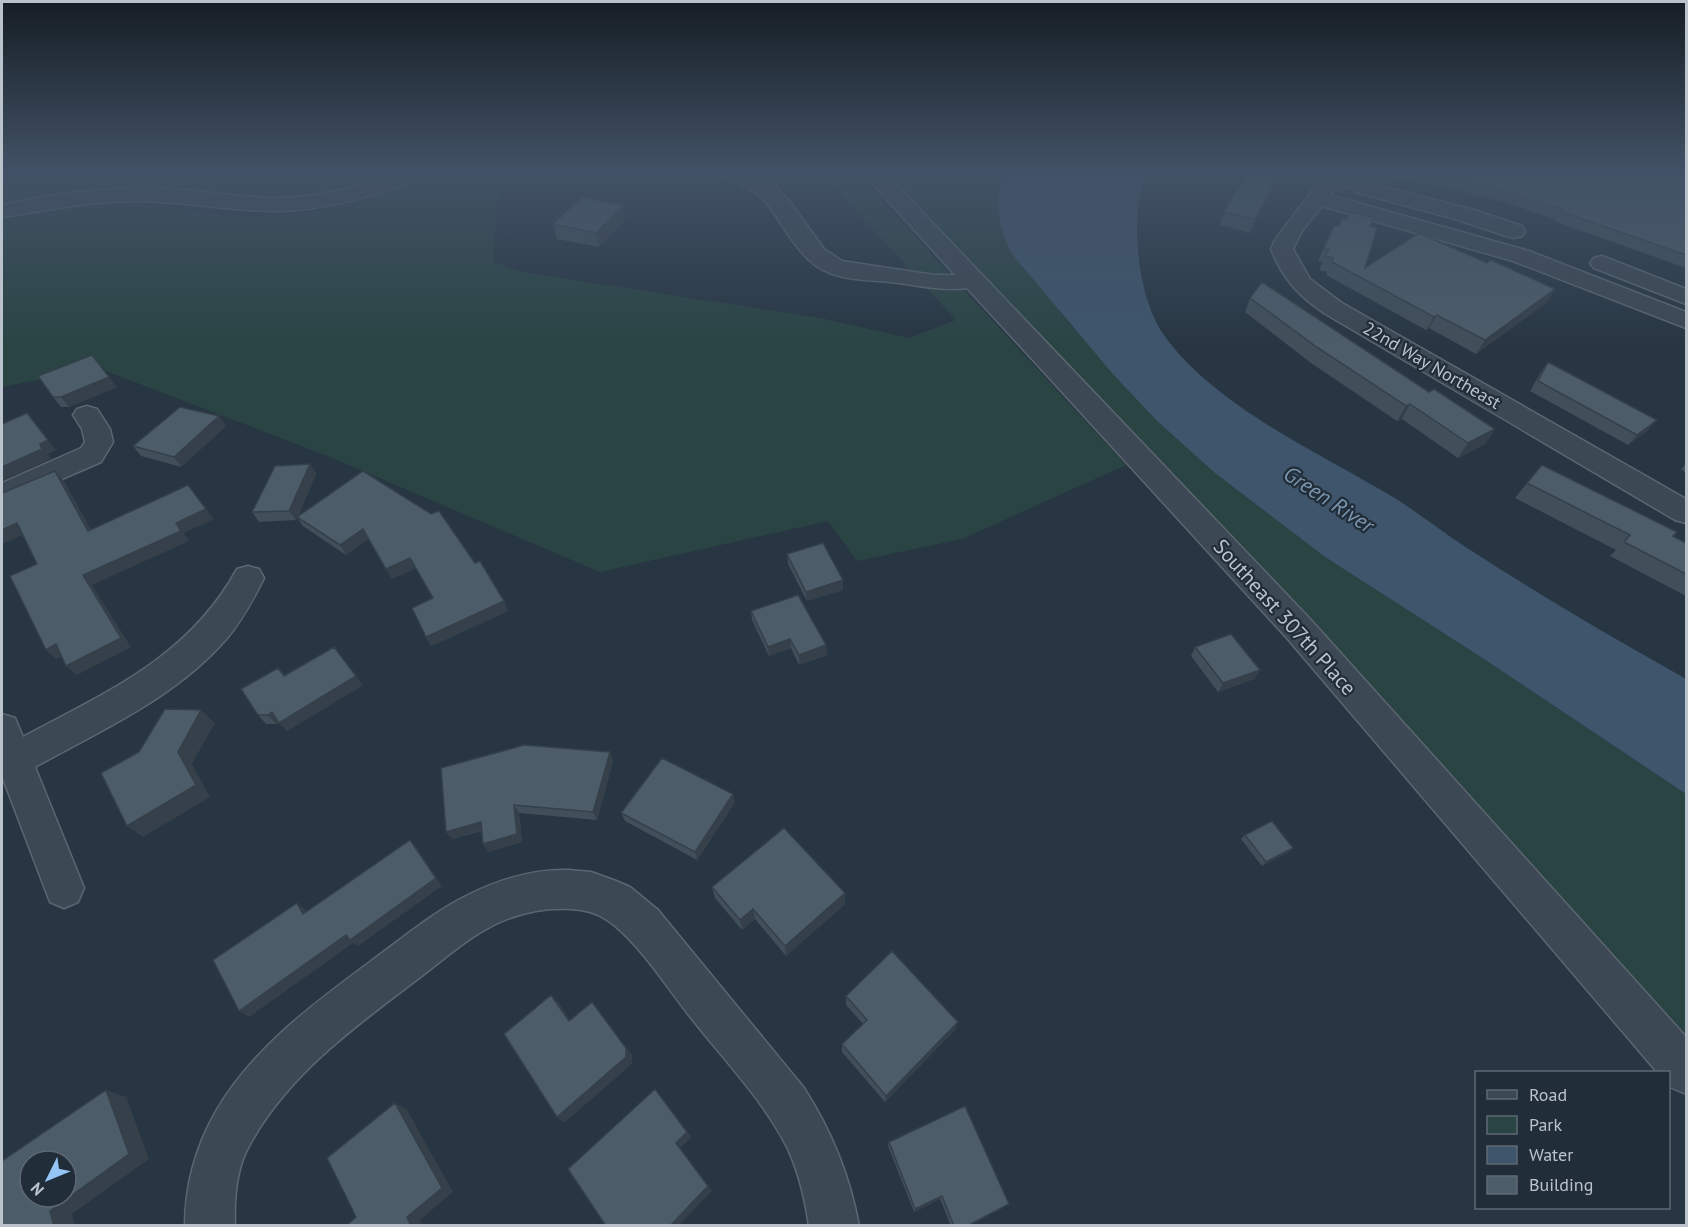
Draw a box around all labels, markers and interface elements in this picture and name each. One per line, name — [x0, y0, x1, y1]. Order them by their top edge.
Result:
street label: 22nd Way Northeast — [1359, 316, 1505, 414]
water label: Green River — [1278, 459, 1381, 540]
street label: Southeast 307th Place — [1208, 533, 1362, 701]
legend — [1475, 1071, 1670, 1209]
text: Road — [1529, 1083, 1567, 1106]
text: Park — [1529, 1113, 1562, 1136]
text: Water — [1529, 1143, 1573, 1166]
north arrow — [18, 1149, 78, 1209]
text: Building — [1529, 1173, 1593, 1196]
text: N — [26, 1179, 48, 1200]

